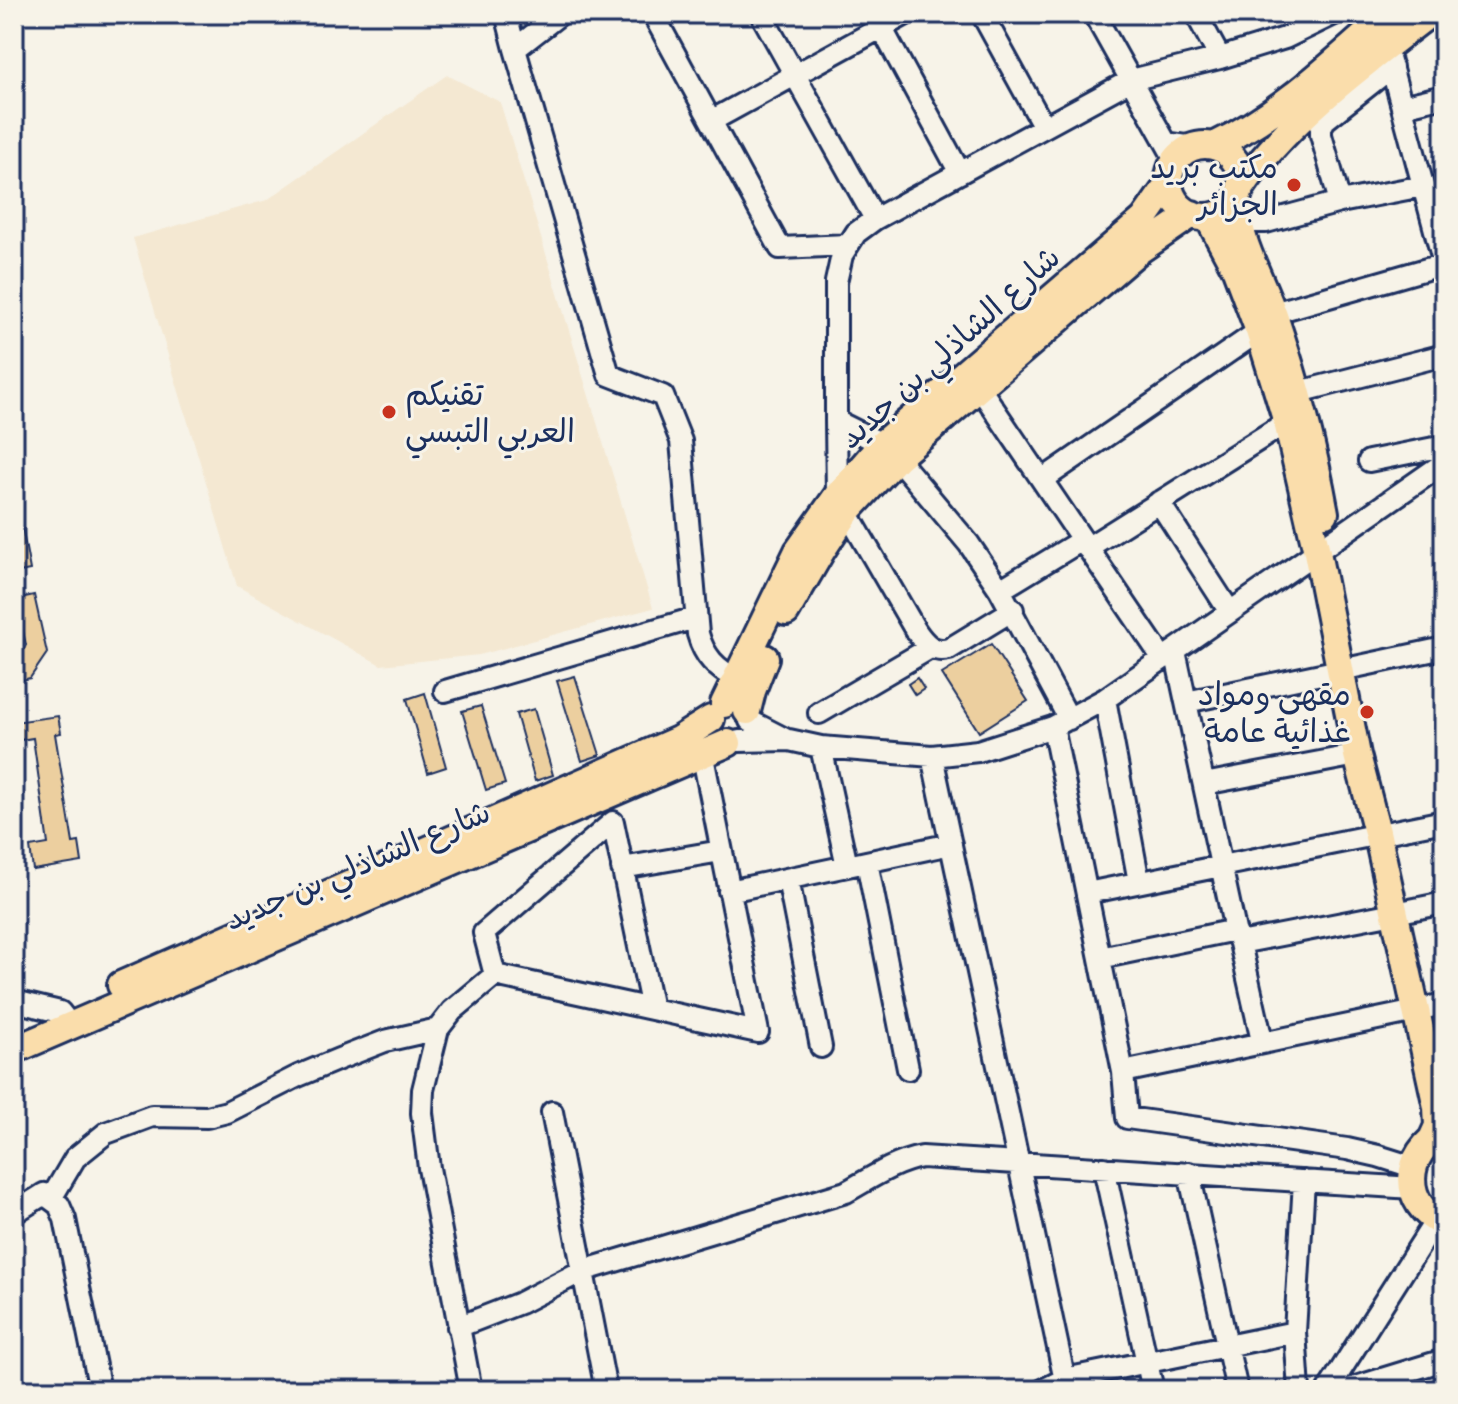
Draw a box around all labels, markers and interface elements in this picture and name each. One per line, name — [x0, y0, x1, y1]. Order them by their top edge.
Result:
place label: مكتب بريد الجزائر — [1150, 149, 1278, 232]
marker: مكتب بريد الجزائر — [1285, 176, 1303, 194]
street label: شارع الشاذلي بن جديد — [831, 238, 1074, 463]
place label: تقنيكم العربي التبسي — [405, 376, 575, 459]
marker: تقنيكم العربي التبسي — [380, 403, 398, 421]
place label: مقهى ومواد غذائية عامة — [1198, 676, 1351, 759]
marker: مقهى ومواد غذائية عامة — [1358, 703, 1376, 721]
street label: شارع الشاذلي بن جديد — [219, 793, 499, 946]

